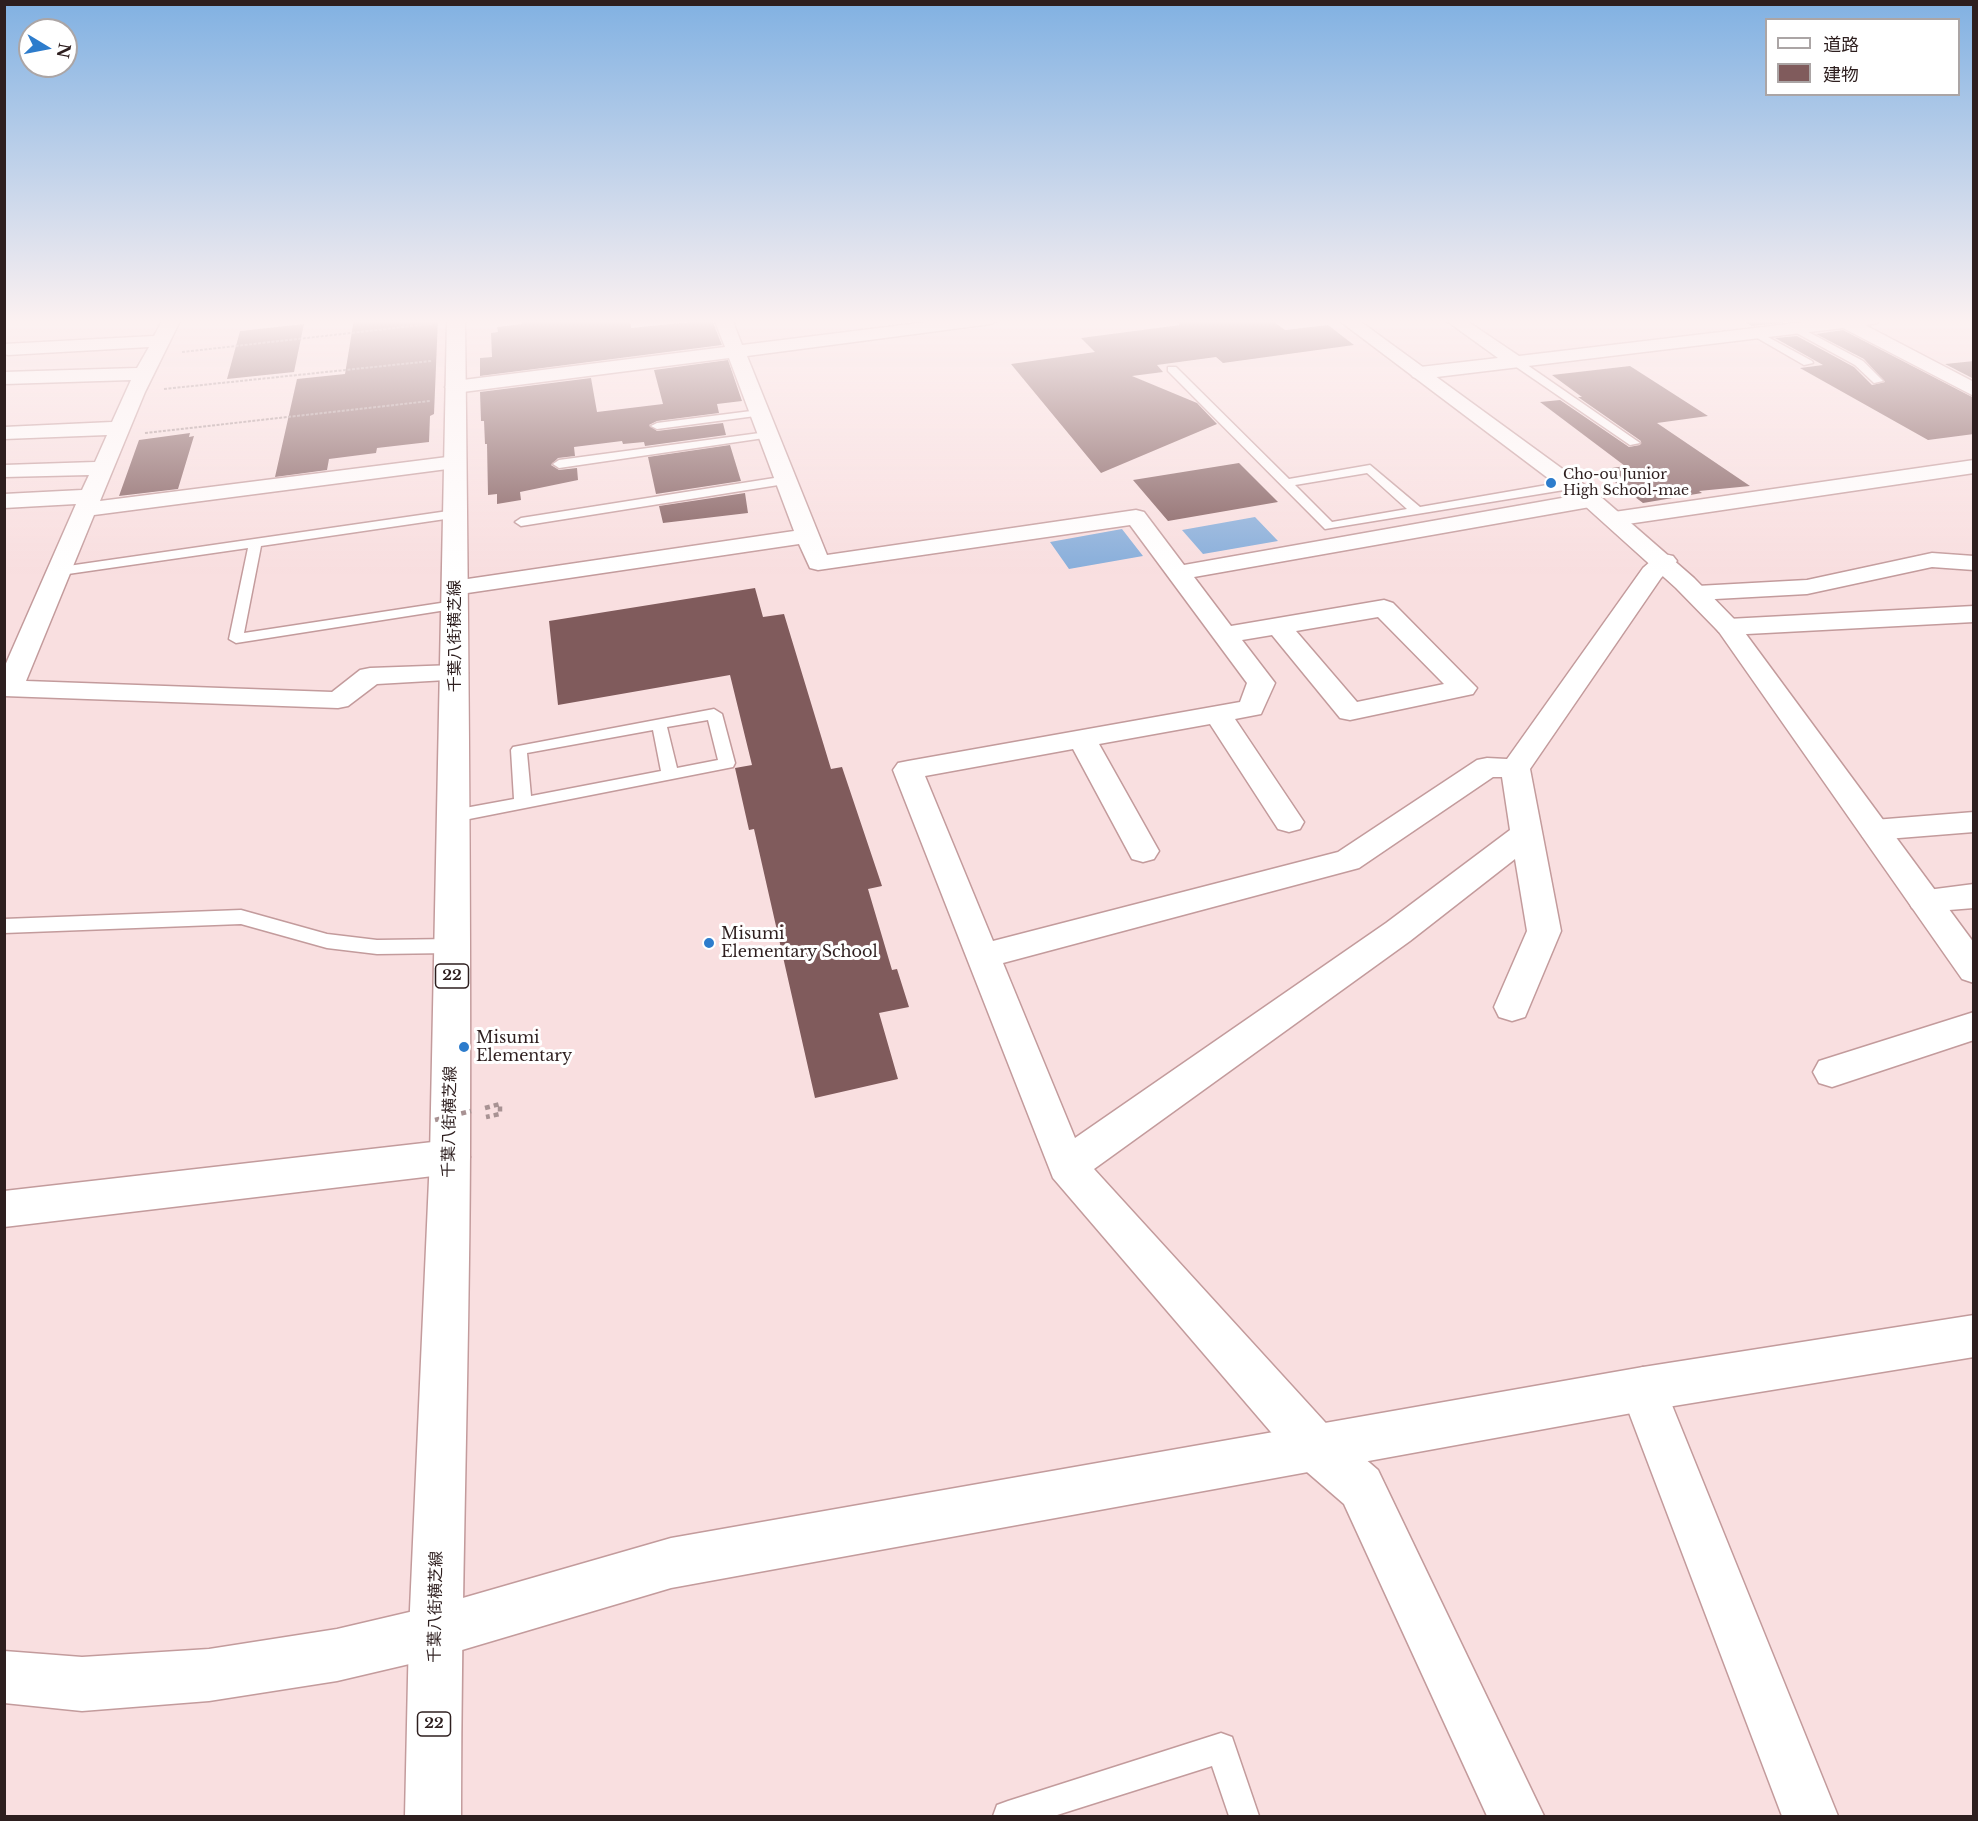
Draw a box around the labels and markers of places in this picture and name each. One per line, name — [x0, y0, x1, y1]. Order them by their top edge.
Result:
place label: Cho-ou Junior High School-mae — [1563, 467, 1689, 500]
marker: Cho-ou Junior High School-mae — [1544, 476, 1558, 490]
place label: Misumi Elementary School — [721, 924, 878, 962]
marker: Misumi Elementary School — [702, 936, 716, 950]
place label: Misumi Elementary — [476, 1028, 572, 1066]
marker: Misumi Elementary — [457, 1040, 471, 1054]

